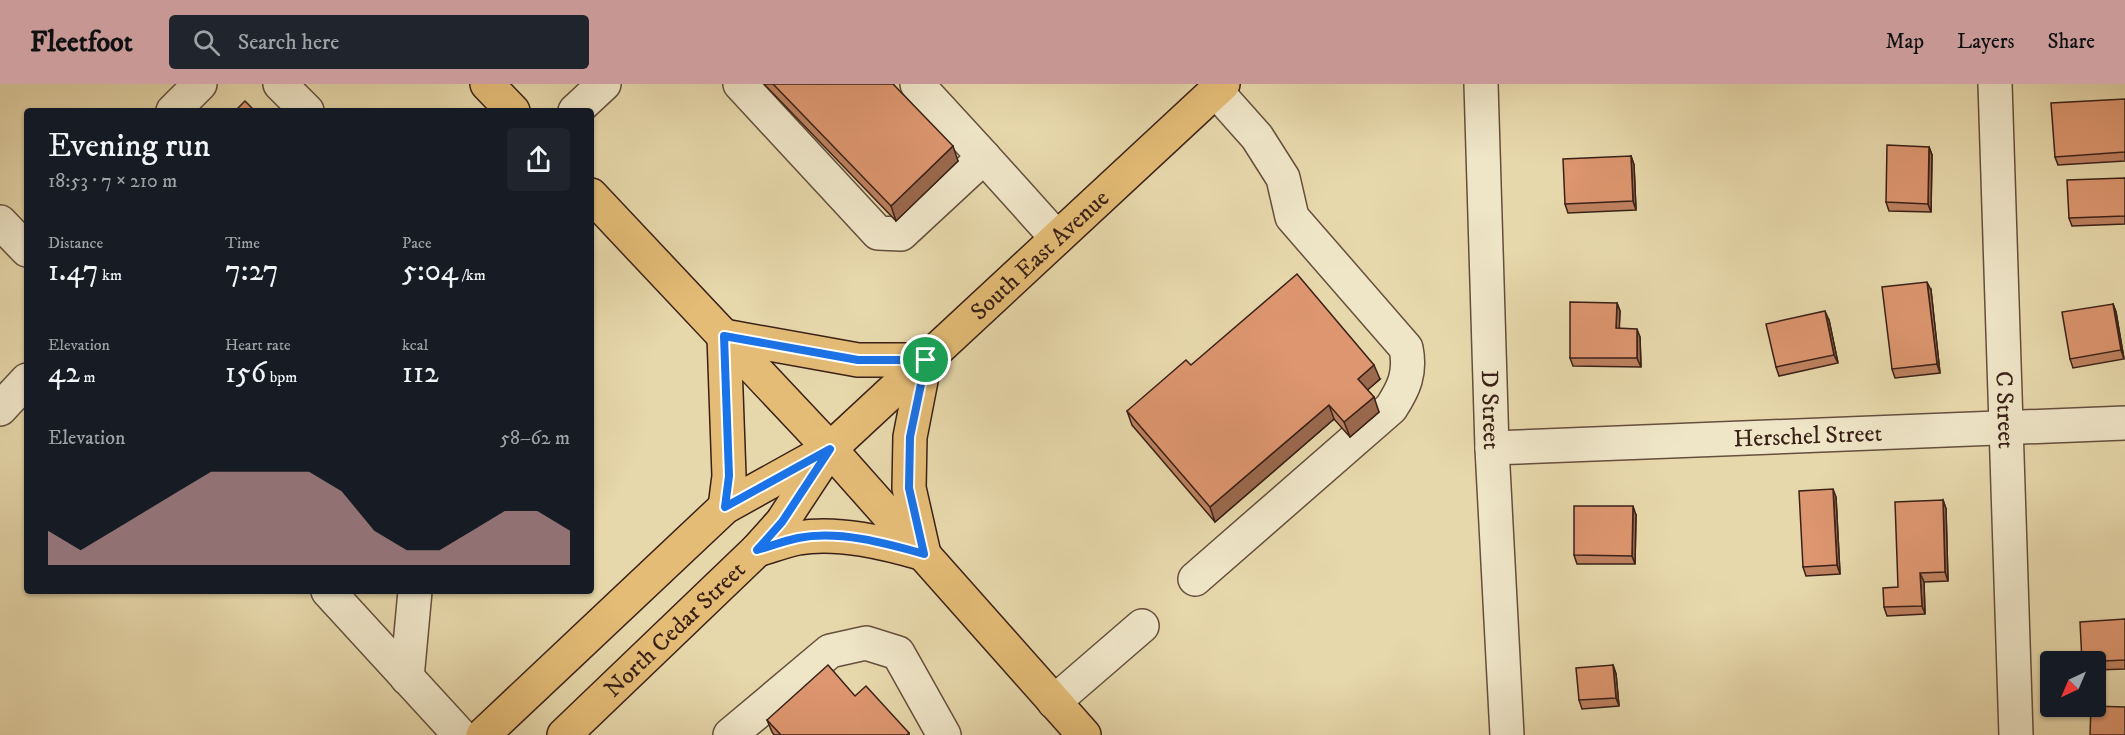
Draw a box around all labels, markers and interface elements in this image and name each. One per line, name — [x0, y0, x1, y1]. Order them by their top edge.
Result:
search box — [169, 15, 589, 69]
text: Fleetfoot — [30, 25, 133, 60]
icon: search — [190, 26, 223, 59]
text: Search here — [238, 29, 339, 56]
text: Map — [1885, 29, 1924, 55]
text: Layers — [1957, 29, 2015, 55]
text: Share — [2048, 29, 2095, 55]
text: Evening run — [48, 126, 210, 167]
button: share — [507, 128, 570, 191]
text: 18:53 · 7 × 210 m — [48, 169, 177, 194]
street label: South East Avenue — [964, 183, 1116, 327]
text: Distance — [48, 233, 103, 253]
text: Time — [225, 233, 260, 253]
text: Pace — [402, 233, 432, 253]
text: 1.47 — [48, 253, 99, 290]
text: 7:27 — [225, 253, 278, 290]
text: 5:04 — [402, 253, 458, 290]
text: km — [99, 265, 122, 285]
text: /km — [458, 265, 486, 285]
pin — [900, 334, 951, 385]
text: Elevation — [48, 335, 110, 355]
text: Heart rate — [225, 335, 291, 355]
text: kcal — [402, 335, 428, 355]
icon: arrive — [909, 343, 942, 376]
text: 42 — [48, 355, 80, 392]
text: 156 — [225, 355, 266, 392]
text: 112 — [402, 355, 439, 392]
text: m — [80, 367, 95, 387]
text: bpm — [266, 367, 297, 387]
street label: D Street — [1474, 370, 1506, 451]
street label: C Street — [1988, 370, 2021, 450]
street label: Herschel Street — [1733, 419, 1883, 454]
text: Elevation — [48, 426, 125, 451]
text: 58–62 m — [500, 426, 570, 451]
street label: North Cedar Street — [598, 555, 752, 704]
north arrow — [2040, 651, 2106, 717]
map controls — [2040, 651, 2106, 717]

